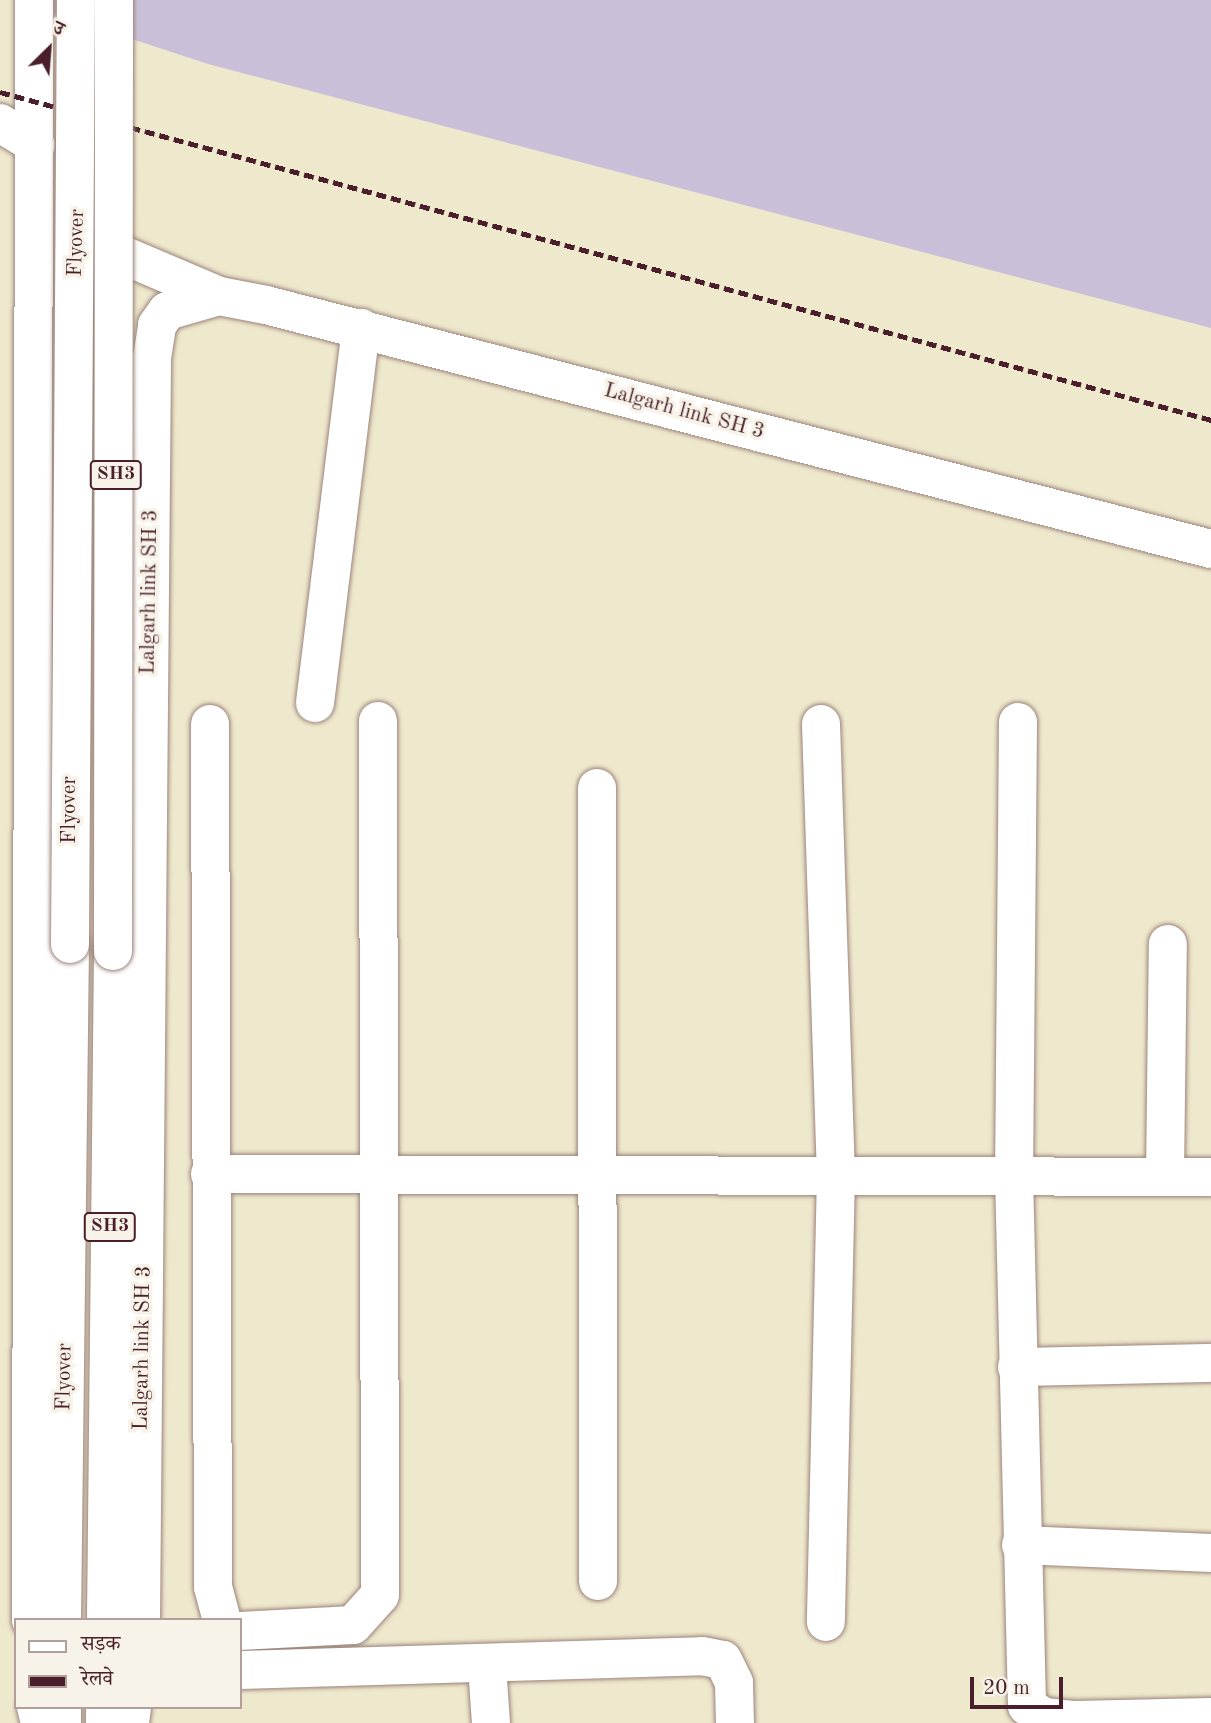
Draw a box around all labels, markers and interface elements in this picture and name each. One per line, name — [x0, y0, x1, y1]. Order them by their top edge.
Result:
north arrow — [14, 14, 84, 84]
text: उ — [50, 19, 66, 40]
street label: Flyover — [63, 209, 91, 277]
street label: Lalgarh link SH 3 — [601, 378, 767, 446]
road number: SH3 — [90, 460, 142, 490]
street label: Lalgarh link SH 3 — [136, 509, 164, 675]
street label: Flyover — [57, 776, 83, 844]
road number: SH3 — [84, 1212, 136, 1242]
street label: Lalgarh link SH 3 — [129, 1265, 157, 1431]
street label: Flyover — [52, 1343, 78, 1411]
legend — [14, 1618, 242, 1709]
text: सड़क — [81, 1634, 120, 1655]
scale bar — [973, 1664, 1066, 1708]
text: रेलवे — [81, 1669, 113, 1690]
text: 20 m — [983, 1678, 1030, 1699]

